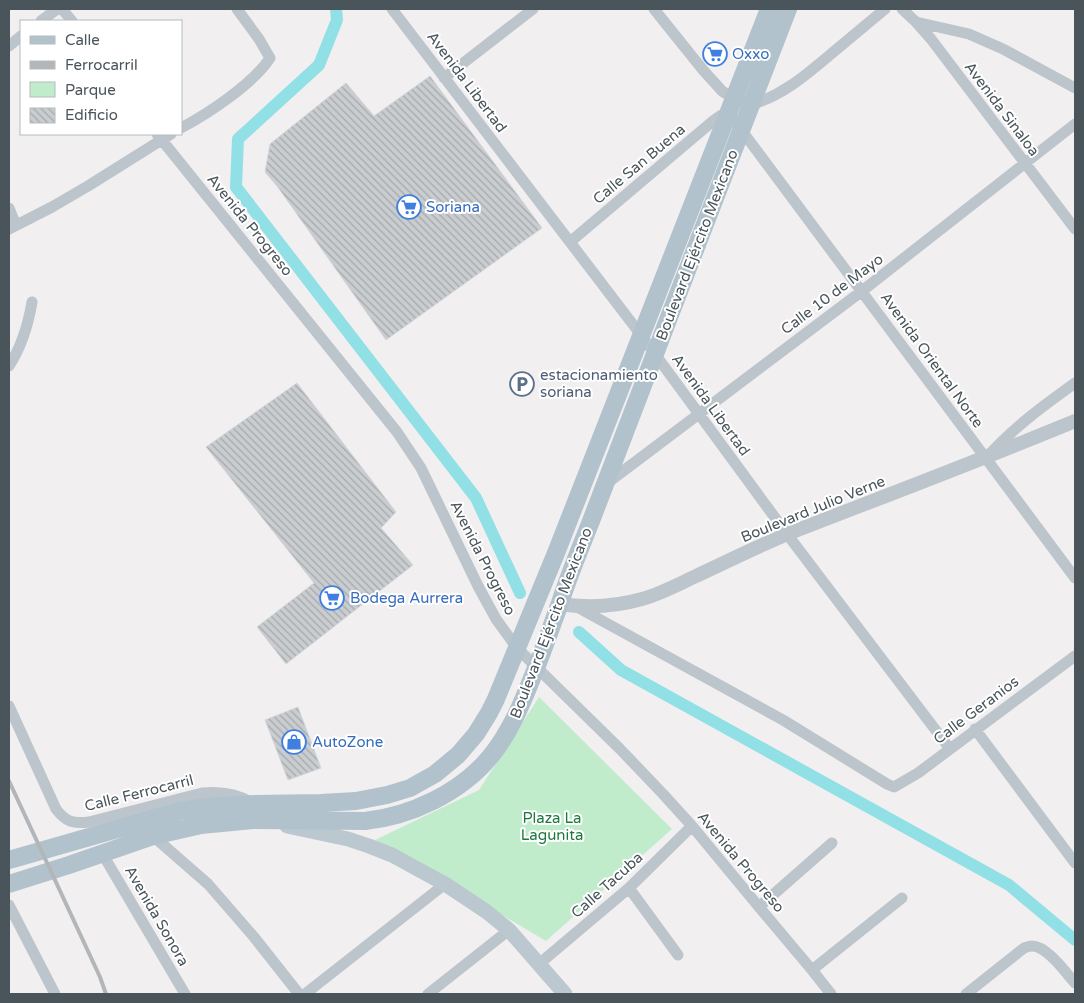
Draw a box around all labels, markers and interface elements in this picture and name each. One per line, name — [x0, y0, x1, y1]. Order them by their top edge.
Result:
legend — [20, 20, 182, 135]
street label: Avenida Libertad — [423, 28, 511, 136]
text: Calle — [65, 31, 100, 49]
supermarket icon: Oxxo — [702, 41, 728, 67]
place label: Oxxo — [732, 45, 769, 63]
text: Ferrocarril — [65, 56, 138, 74]
street label: Avenida Sinaloa — [961, 58, 1043, 160]
text: Parque — [65, 81, 116, 99]
text: Edificio — [65, 106, 118, 124]
street label: Calle San Buena — [589, 120, 689, 208]
street label: Boulevard Ejército Mexicano — [652, 147, 742, 343]
street label: Avenida Progreso — [203, 170, 297, 280]
supermarket icon: Soriana — [396, 194, 422, 220]
place label: Soriana — [426, 198, 480, 216]
street label: Calle 10 de Mayo — [777, 250, 887, 338]
street label: Avenida Oriental Norte — [877, 289, 987, 431]
street label: Avenida Libertad — [668, 351, 754, 459]
place label: estacionamiento soriana — [540, 366, 658, 401]
parking icon: estacionamiento soriana — [509, 371, 535, 397]
street label: Boulevard Julio Verne — [738, 472, 888, 546]
street label: Avenida Progreso — [446, 498, 520, 618]
street label: Boulevard Ejército Mexicano — [506, 525, 596, 721]
supermarket icon: Bodega Aurrera — [319, 585, 345, 611]
place label: Bodega Aurrera — [350, 589, 463, 607]
street label: Calle Geranios — [930, 672, 1022, 748]
shop icon: AutoZone — [281, 729, 307, 755]
place label: AutoZone — [312, 733, 383, 751]
street label: Calle Ferrocarril — [83, 771, 195, 815]
street label: Avenida Progreso — [694, 808, 788, 916]
park label: Plaza La Lagunita — [521, 809, 583, 844]
street label: Calle Tacuba — [567, 848, 647, 922]
street label: Avenida Sonora — [121, 863, 193, 969]

